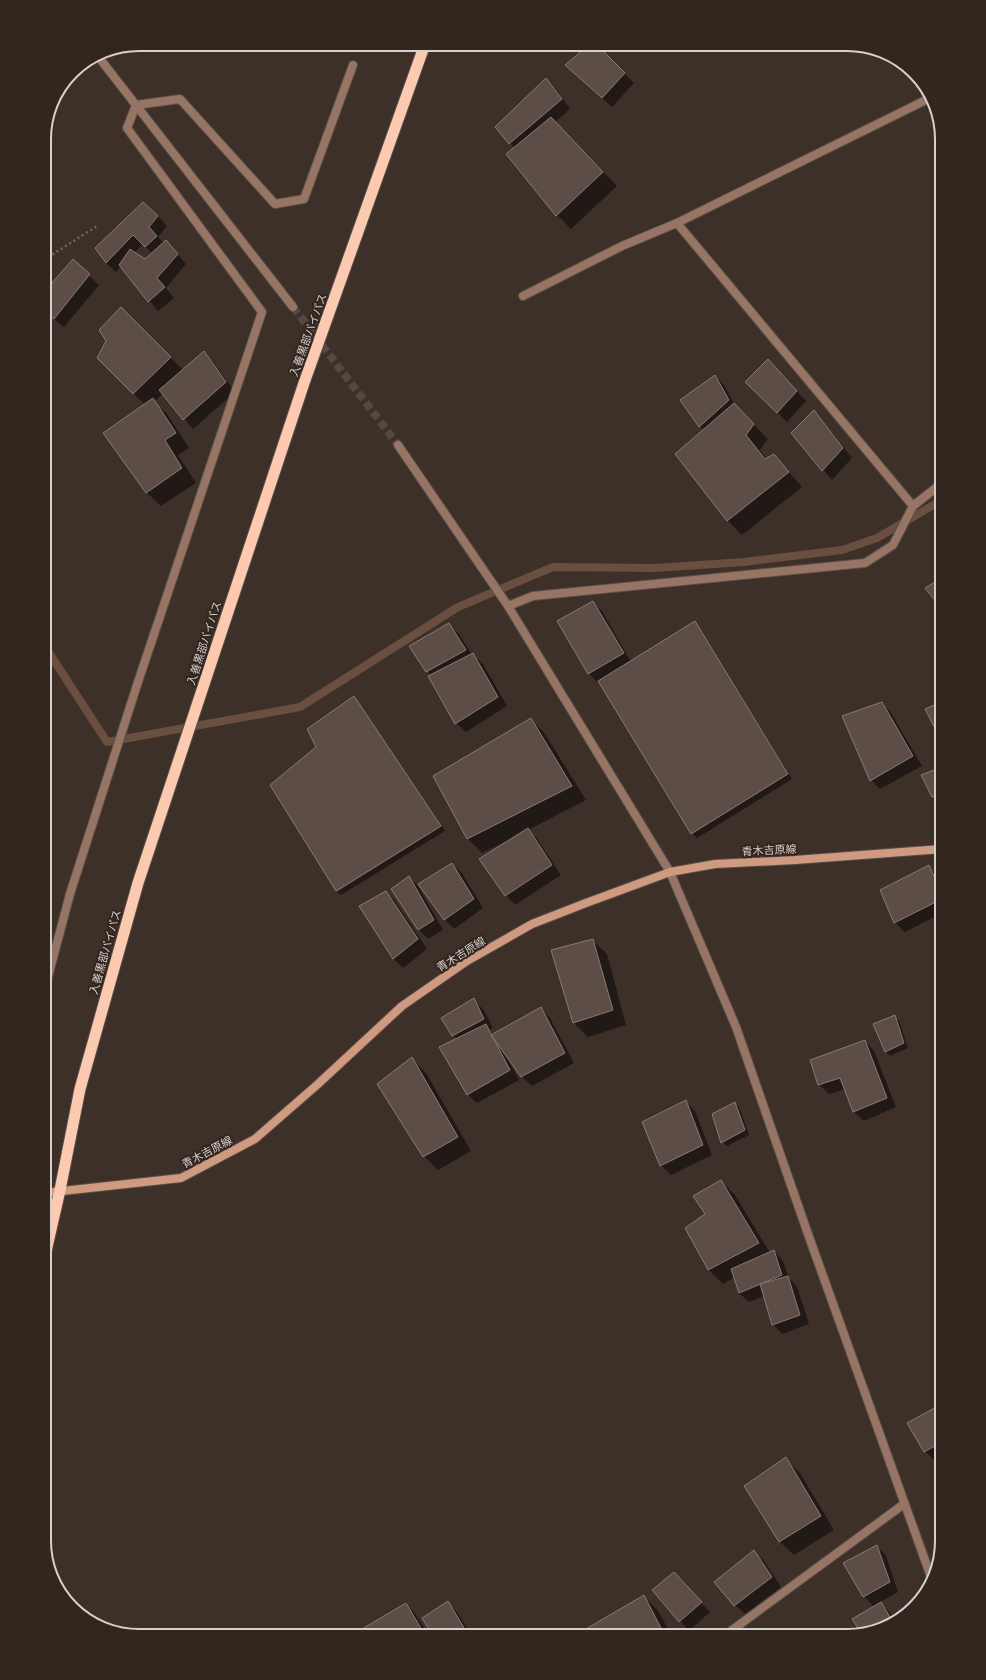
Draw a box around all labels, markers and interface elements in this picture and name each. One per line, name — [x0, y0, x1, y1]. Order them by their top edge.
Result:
street label: 入善黒部バイパス — [286, 291, 329, 378]
street label: 入善黒部バイパス — [184, 599, 223, 687]
street label: 青木吉原線 — [741, 842, 797, 857]
street label: 入善黒部バイパス — [86, 908, 123, 996]
street label: 青木吉原線 — [434, 933, 488, 974]
street label: 青木吉原線 — [179, 1133, 234, 1170]

